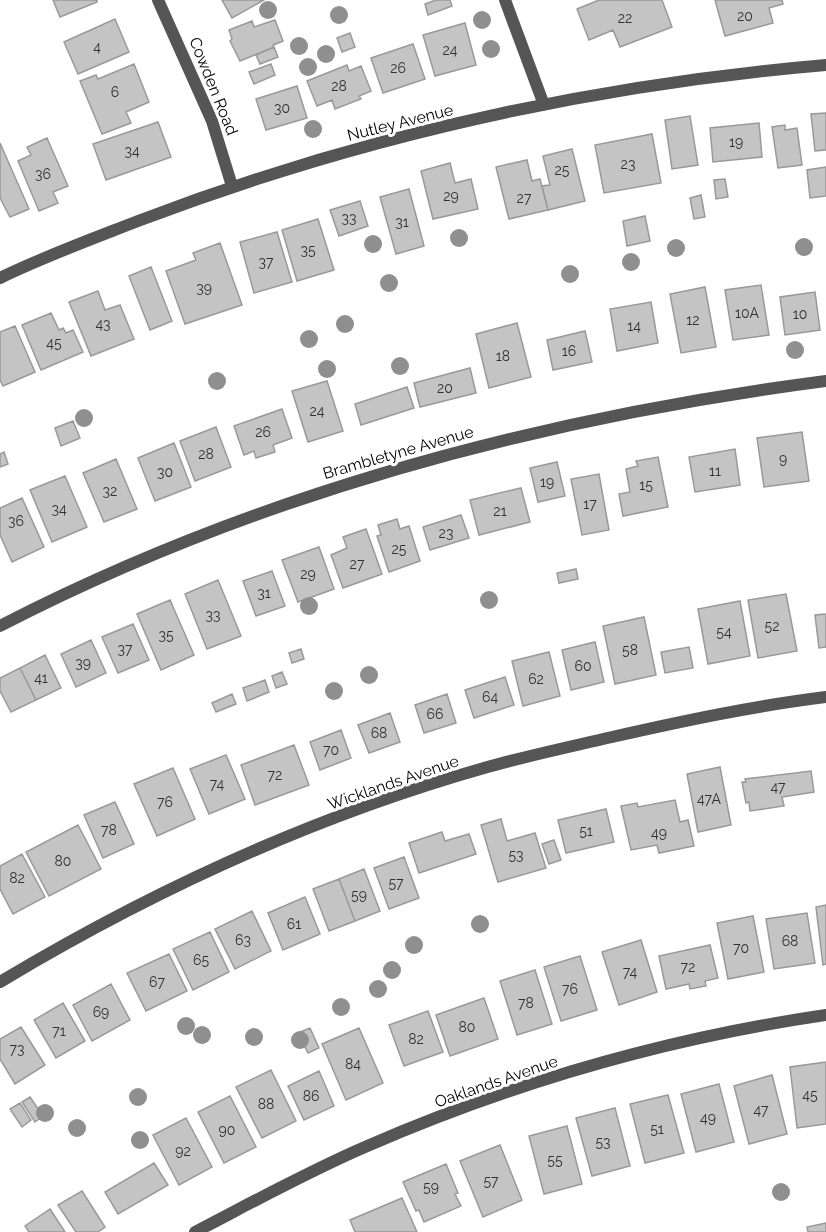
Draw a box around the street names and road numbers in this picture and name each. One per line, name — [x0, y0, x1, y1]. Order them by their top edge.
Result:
street label: Cowden Road — [185, 34, 242, 138]
street label: Nutley Avenue — [345, 100, 455, 145]
street label: Brambletyne Avenue — [321, 422, 476, 483]
street label: Wicklands Avenue — [325, 751, 461, 814]
street label: Oaklands Avenue — [432, 1051, 560, 1111]

